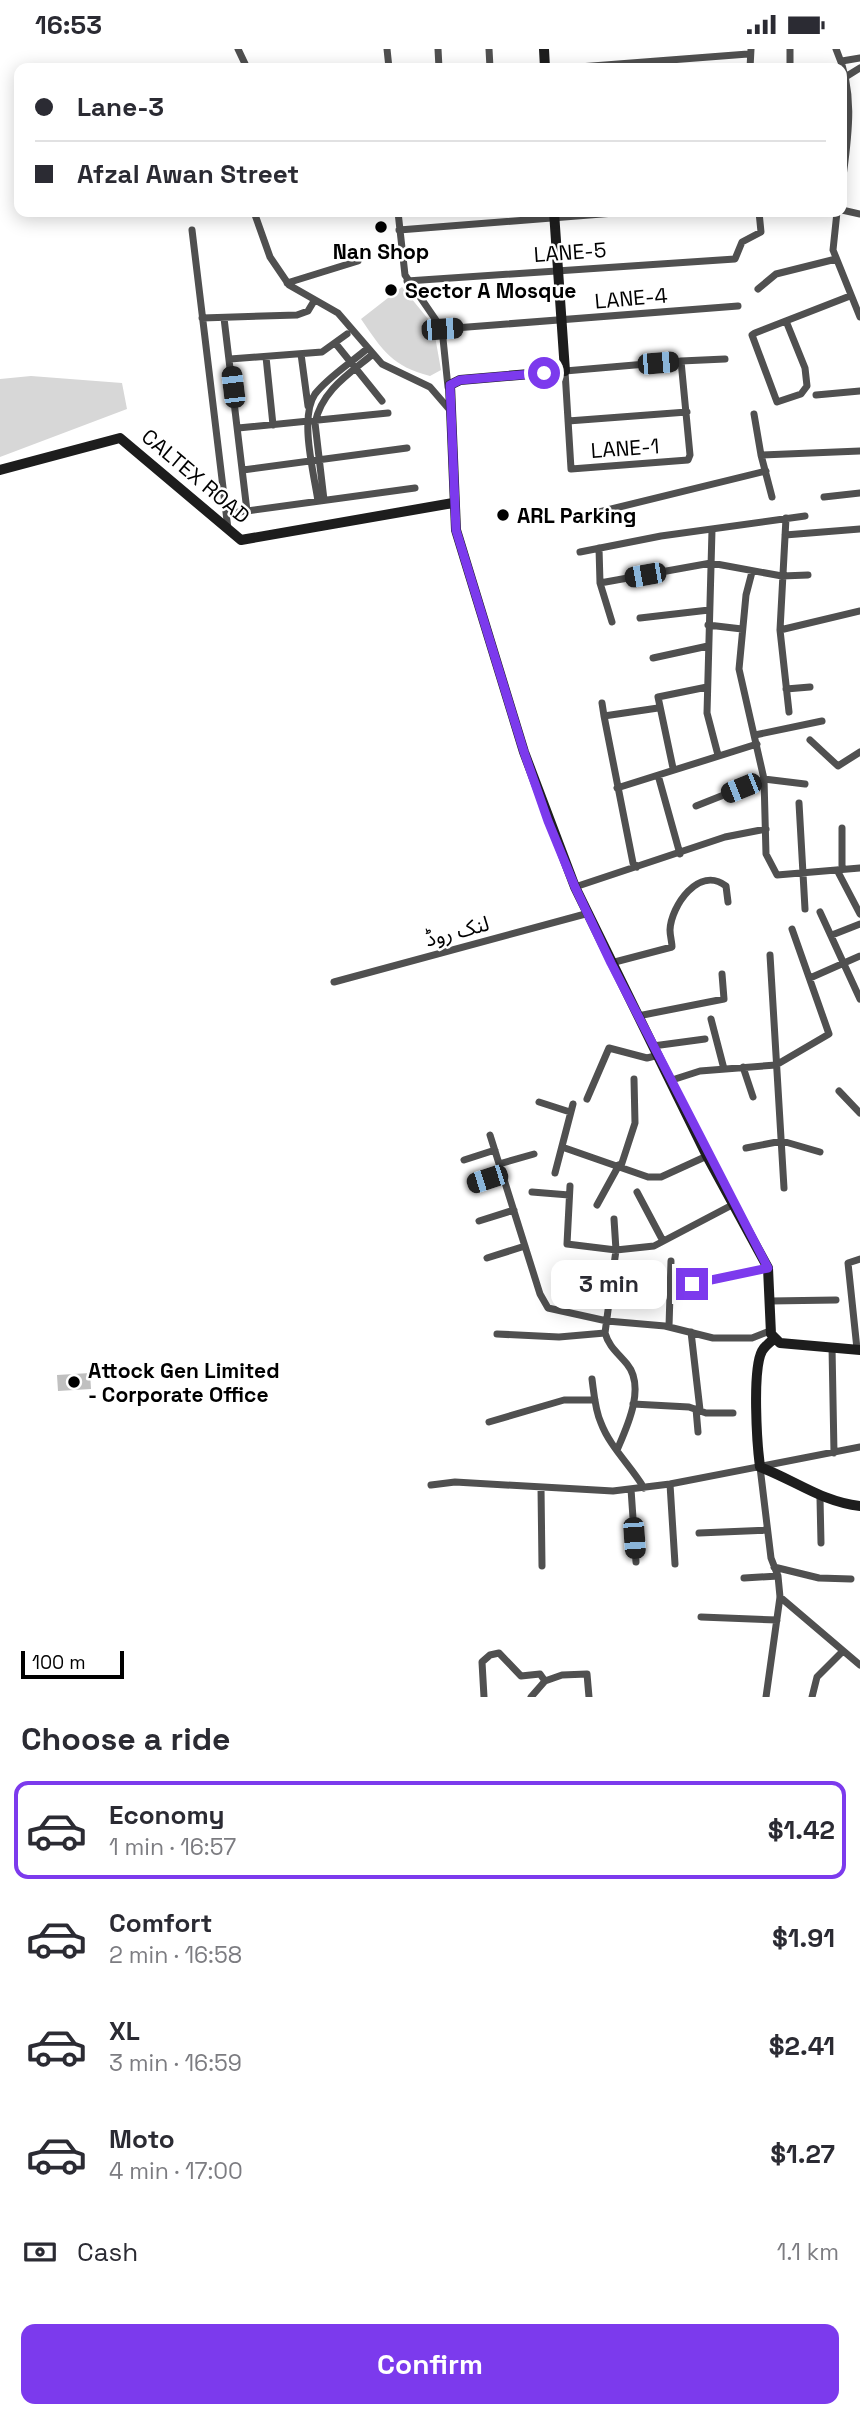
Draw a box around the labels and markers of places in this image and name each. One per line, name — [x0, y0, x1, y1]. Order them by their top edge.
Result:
marker: Nan Shop — [373, 219, 389, 235]
place label: Nan Shop — [333, 238, 429, 265]
place label: Sector A Mosque — [405, 277, 577, 304]
marker: Sector A Mosque — [383, 282, 399, 298]
place label: ARL Parking — [517, 502, 636, 529]
marker: ARL Parking — [495, 507, 511, 523]
place label: Attock Gen Limited - Corporate Office — [88, 1357, 280, 1408]
marker: Attock Gen Limited - Corporate Office — [66, 1374, 82, 1390]

